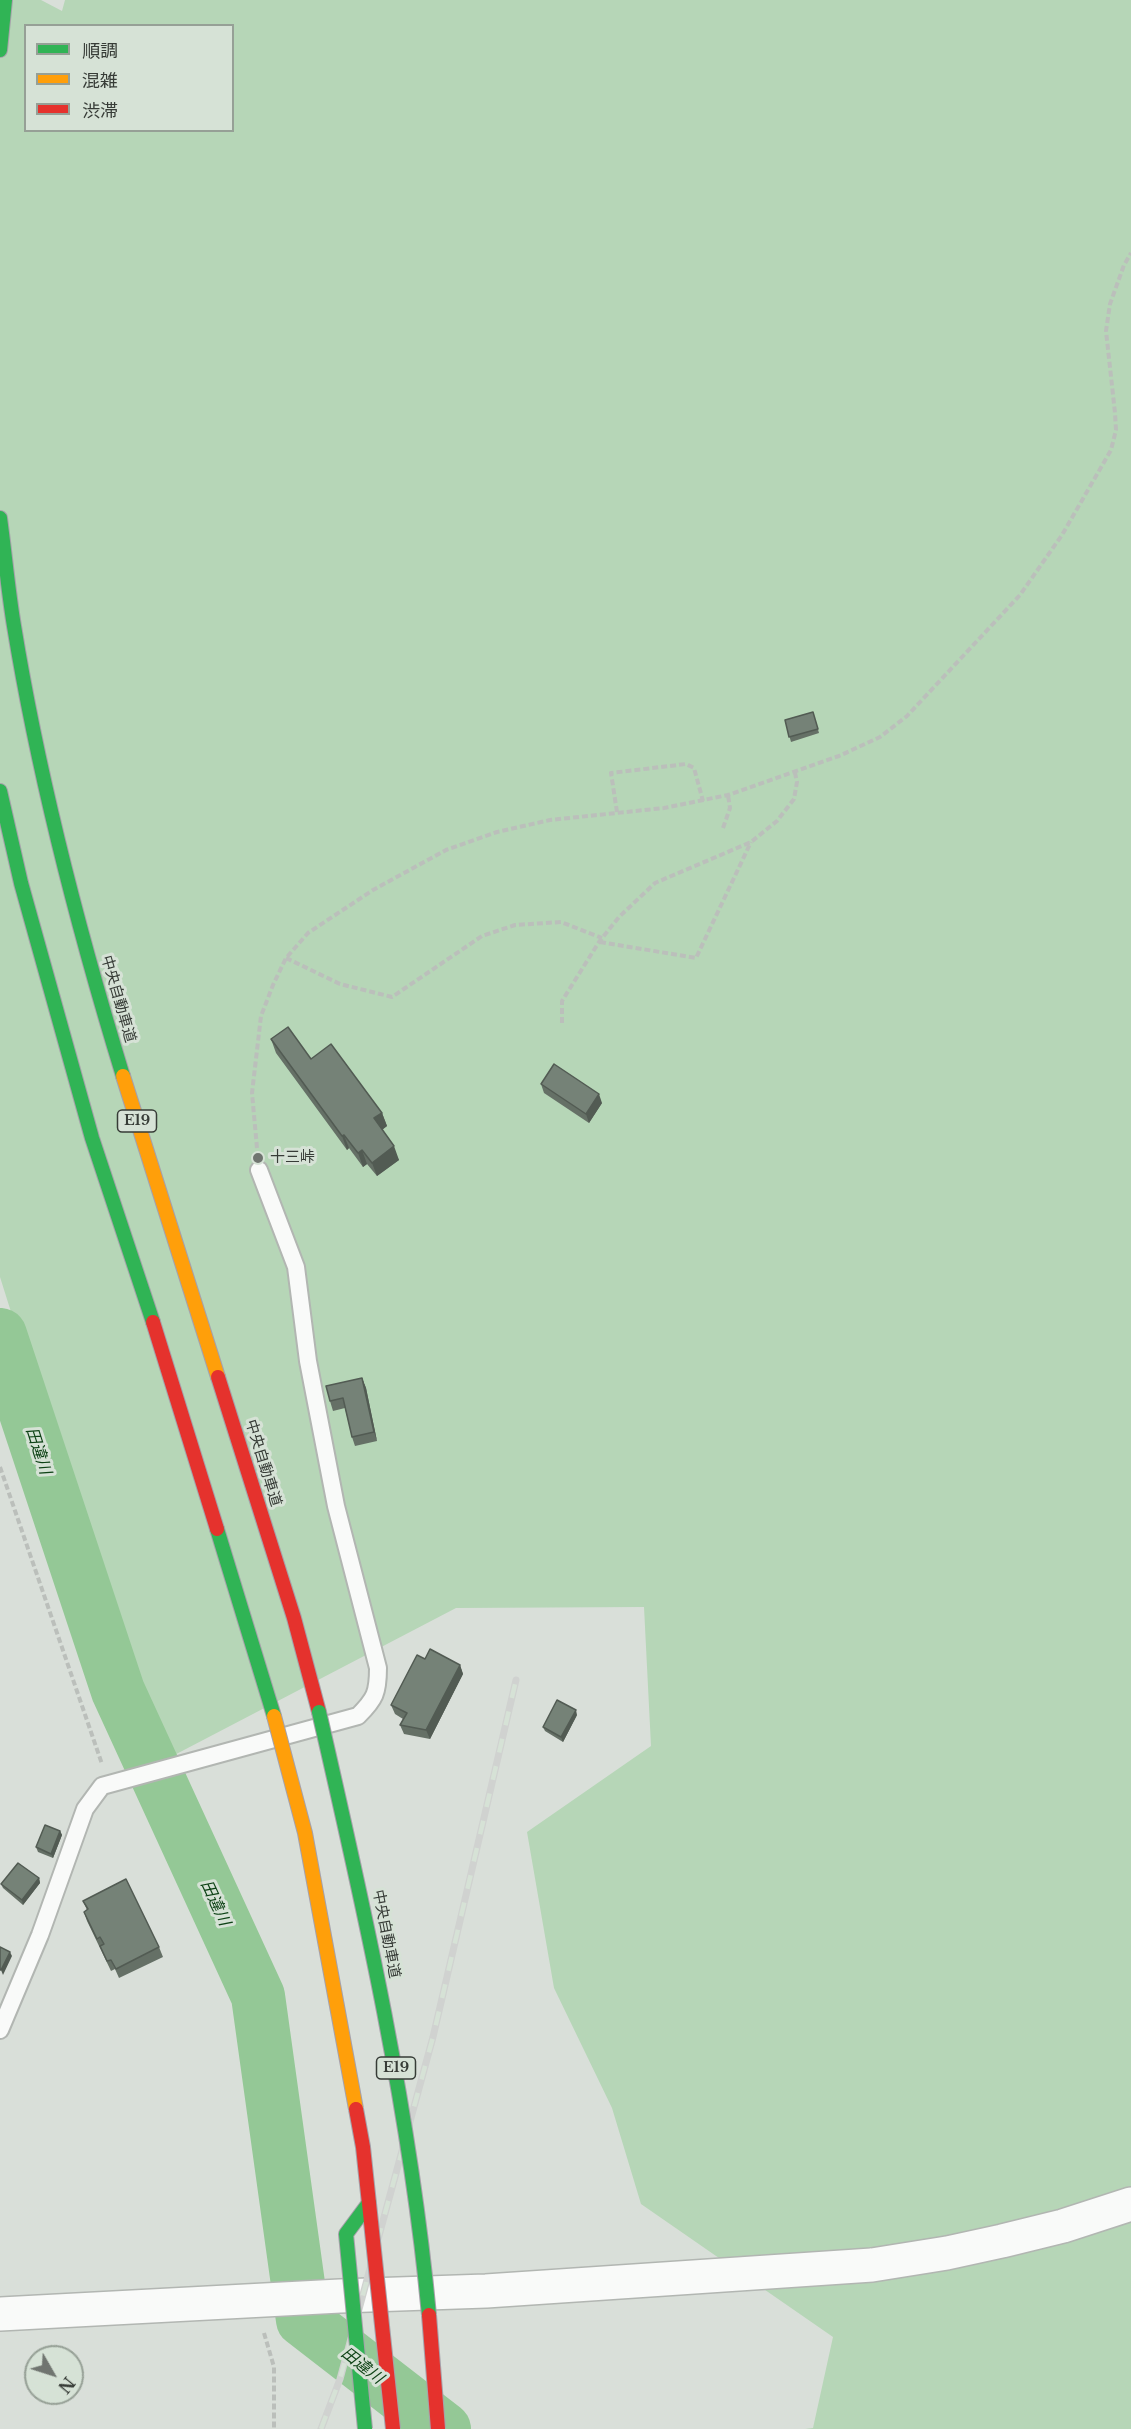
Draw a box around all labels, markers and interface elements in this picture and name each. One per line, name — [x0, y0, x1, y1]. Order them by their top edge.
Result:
legend — [24, 24, 234, 132]
text: 順調 — [82, 40, 118, 62]
text: 混雑 — [82, 70, 118, 92]
text: 渋滞 — [82, 100, 118, 122]
street label: 中央自動車道 — [97, 953, 139, 1045]
road number: E19 — [118, 1110, 156, 1132]
place label: 十三峠 — [270, 1149, 315, 1167]
marker: 十三峠 — [251, 1151, 265, 1165]
street label: 中央自動車道 — [241, 1417, 285, 1509]
water label: 田違川 — [21, 1425, 55, 1477]
water label: 田違川 — [196, 1877, 234, 1929]
street label: 中央自動車道 — [369, 1888, 403, 1980]
road number: E19 — [376, 2057, 416, 2079]
water label: 田違川 — [337, 2344, 387, 2388]
north arrow — [24, 2345, 84, 2405]
text: N — [54, 2373, 79, 2397]

